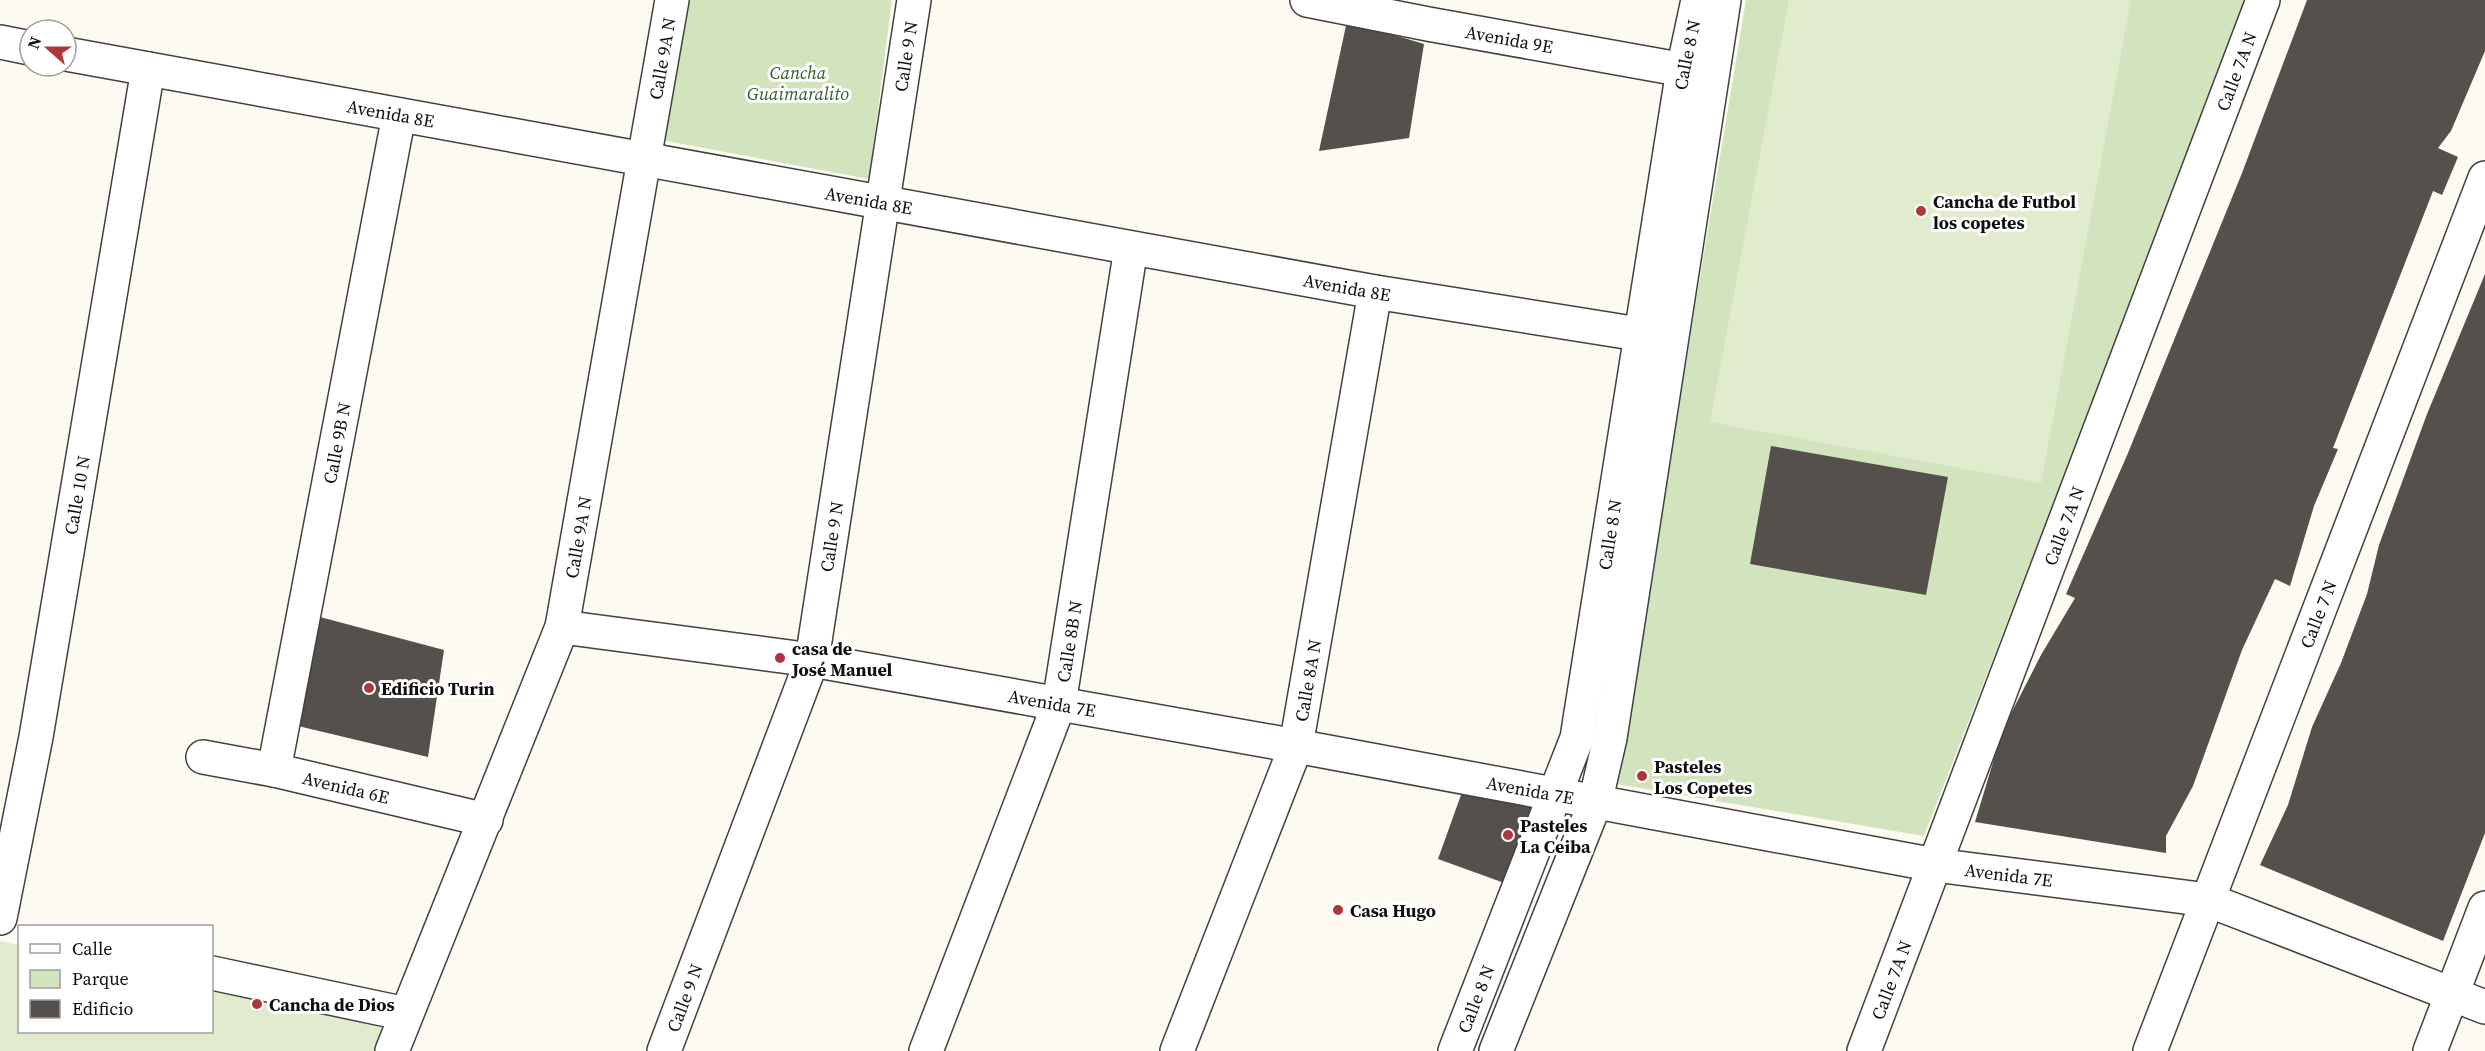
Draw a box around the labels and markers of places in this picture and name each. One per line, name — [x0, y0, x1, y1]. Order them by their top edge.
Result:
place label: Cancha de Futbol los copetes — [1933, 189, 2076, 235]
marker: Cancha de Futbol los copetes — [1914, 204, 1928, 218]
place label: casa de José Manuel — [791, 636, 892, 682]
marker: casa de José Manuel — [773, 651, 787, 665]
place label: Edificio Turin — [381, 676, 495, 701]
marker: Edificio Turin — [362, 681, 376, 695]
place label: Pasteles Los Copetes — [1654, 754, 1752, 800]
marker: Pasteles Los Copetes — [1635, 769, 1649, 783]
place label: Pasteles La Ceiba — [1520, 813, 1591, 859]
marker: Pasteles La Ceiba — [1501, 828, 1515, 842]
place label: Casa Hugo — [1350, 898, 1436, 923]
marker: Casa Hugo — [1331, 903, 1345, 917]
place label: Cancha de Dios — [269, 992, 395, 1017]
marker: Cancha de Dios — [250, 997, 264, 1011]

